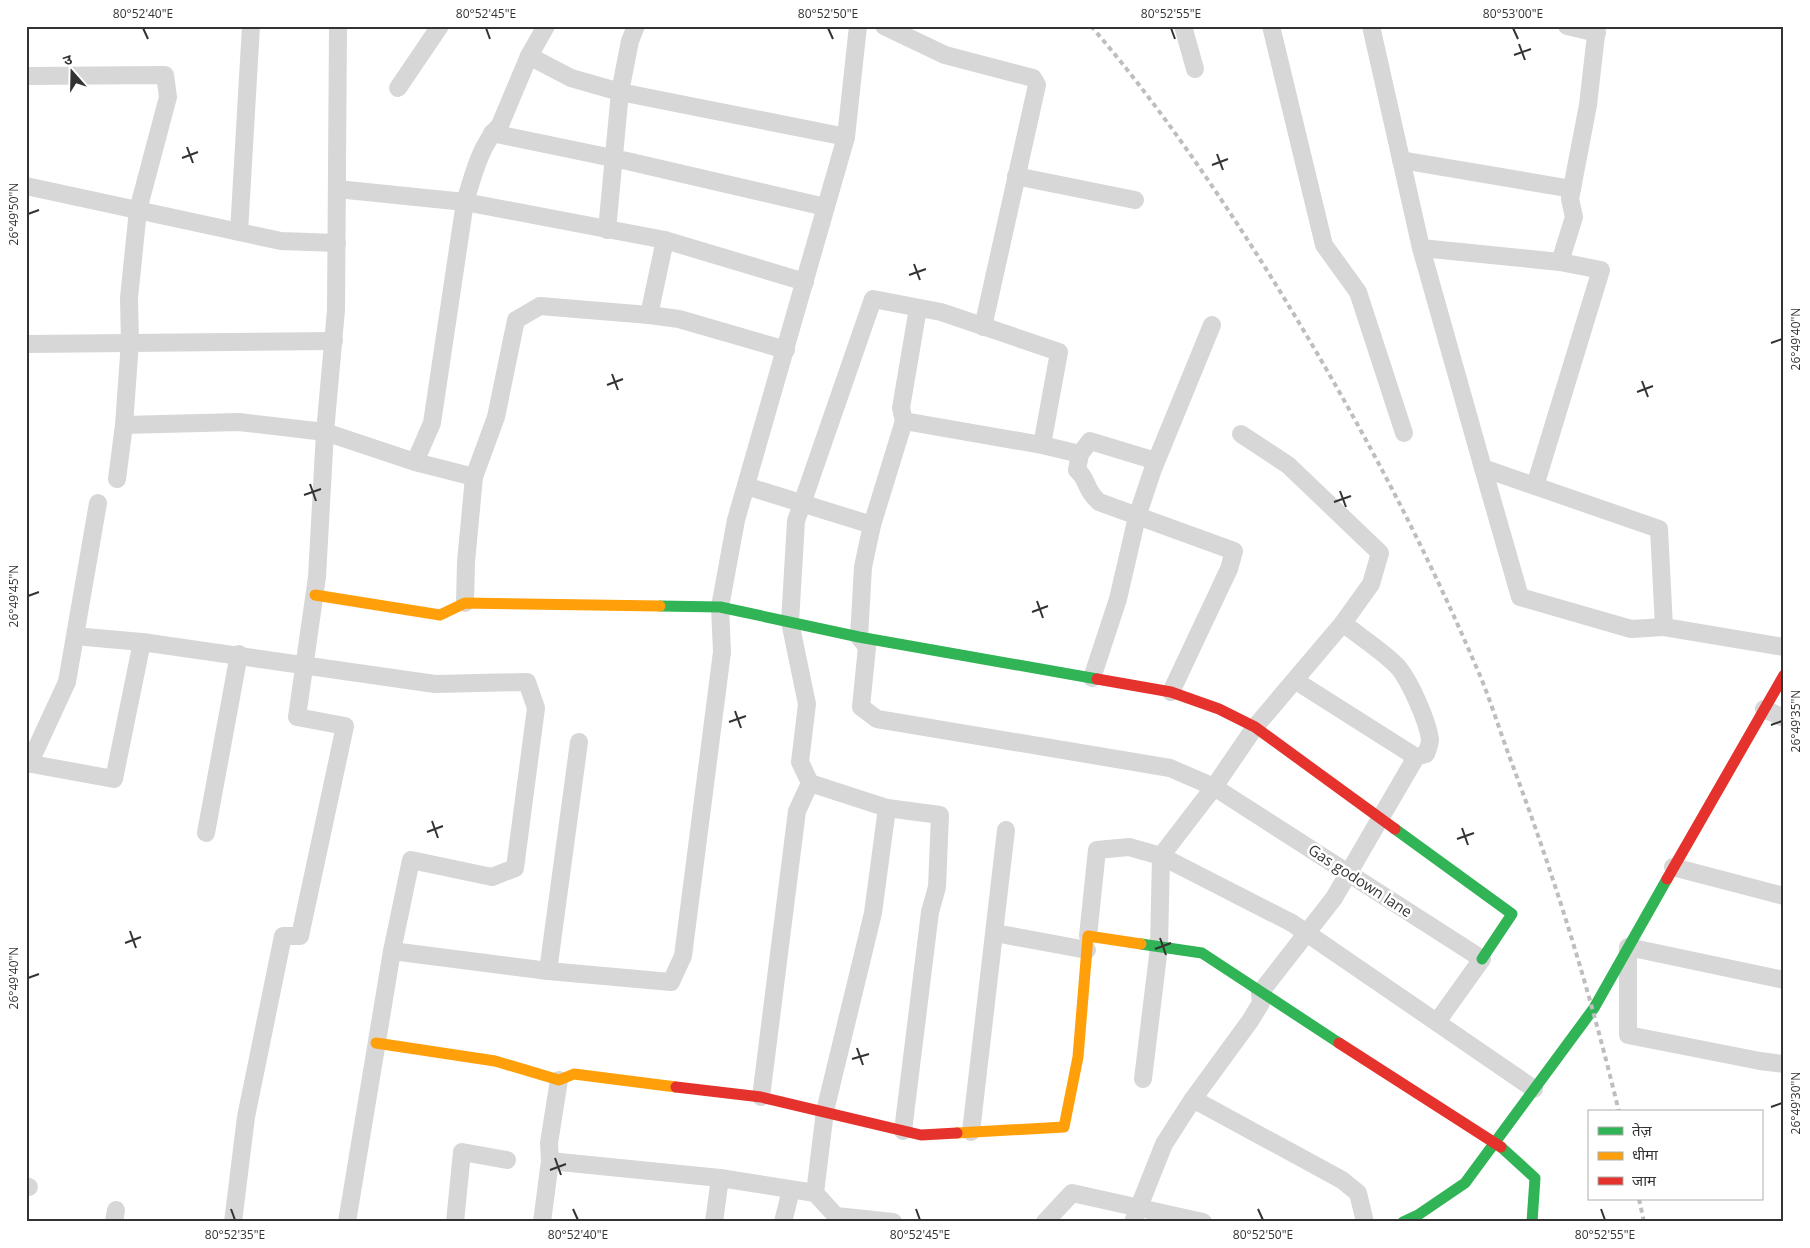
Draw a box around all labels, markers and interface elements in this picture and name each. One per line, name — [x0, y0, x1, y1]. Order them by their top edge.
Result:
text: 80°52'40"E — [113, 5, 173, 22]
text: 80°52'45"E — [456, 5, 516, 22]
text: 80°52'50"E — [798, 5, 858, 22]
text: 80°52'55"E — [1141, 5, 1201, 22]
text: 80°53'00"E — [1483, 5, 1543, 22]
north arrow — [48, 48, 98, 98]
text: उ — [60, 49, 75, 70]
text: 26°49'50"N — [5, 183, 22, 245]
text: 26°49'40"N — [1787, 308, 1804, 370]
text: 26°49'45"N — [5, 565, 22, 627]
text: 26°49'35"N — [1787, 690, 1804, 752]
street label: Gas godown lane — [1305, 839, 1416, 921]
text: 26°49'40"N — [5, 947, 22, 1009]
text: 26°49'30"N — [1787, 1072, 1804, 1134]
legend — [1588, 1110, 1762, 1200]
text: तेज़ — [1632, 1120, 1653, 1140]
text: धीमा — [1632, 1144, 1659, 1164]
text: जाम — [1632, 1170, 1657, 1190]
text: 80°52'35"E — [205, 1226, 265, 1243]
text: 80°52'40"E — [548, 1226, 608, 1243]
text: 80°52'45"E — [890, 1226, 950, 1243]
text: 80°52'50"E — [1233, 1226, 1293, 1243]
text: 80°52'55"E — [1575, 1226, 1635, 1243]

